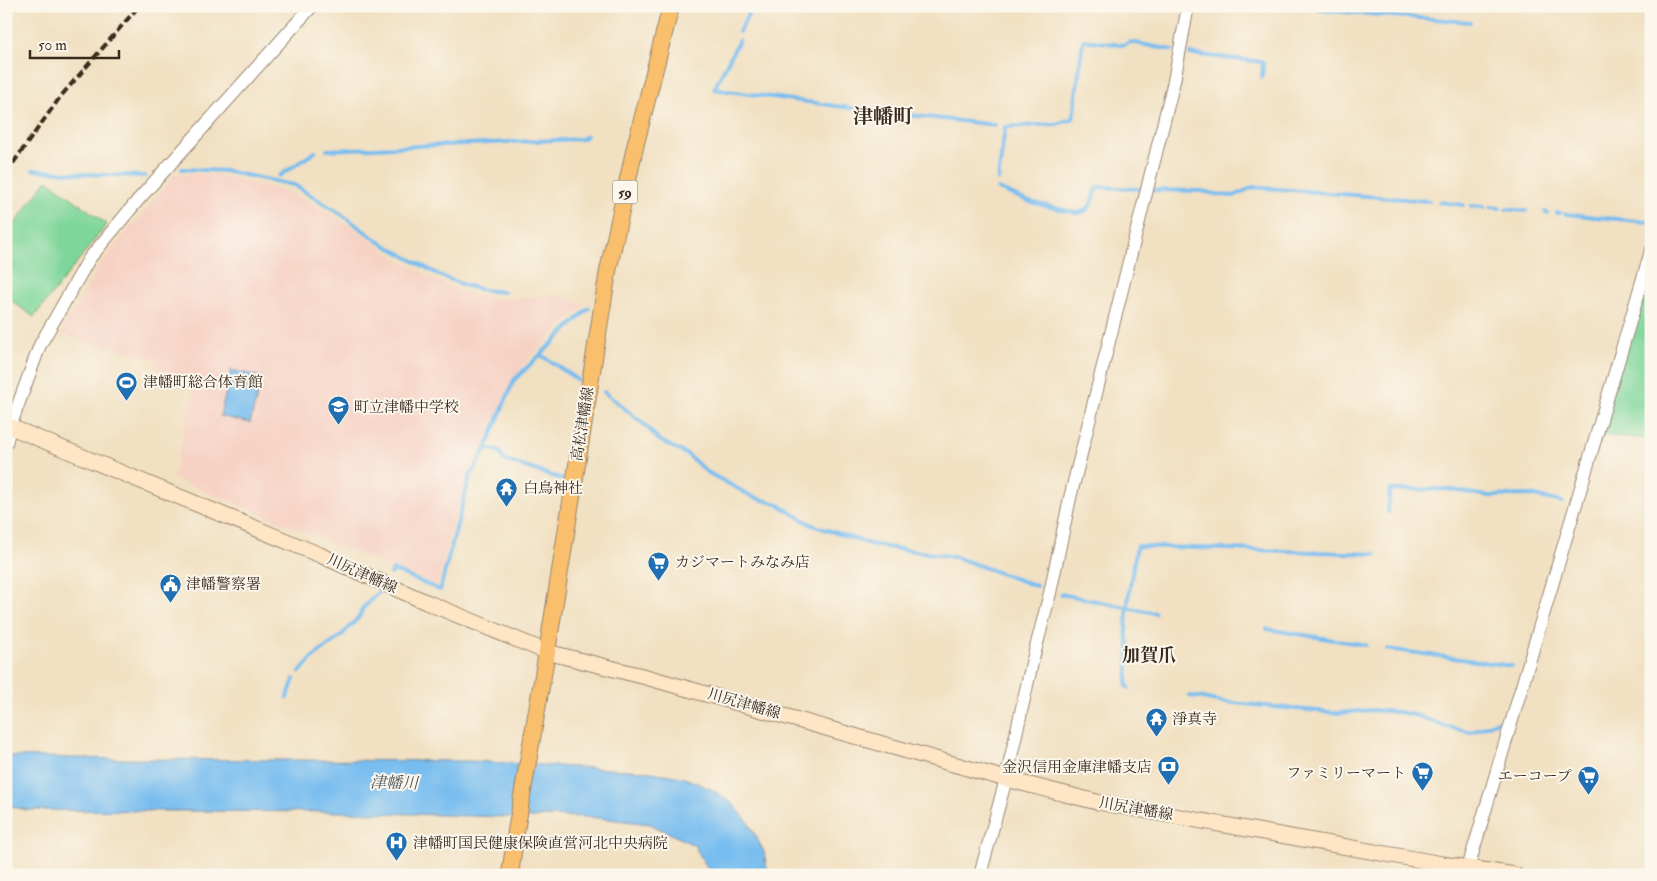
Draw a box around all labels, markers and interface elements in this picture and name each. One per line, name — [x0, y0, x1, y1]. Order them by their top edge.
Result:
scale bar — [30, 28, 119, 60]
text: 50 m — [38, 36, 67, 55]
district label: 津幡町 — [853, 104, 914, 129]
road number: 59 — [612, 180, 638, 203]
sports icon: 津幡町総合体育館 — [115, 370, 139, 401]
place label: 津幡町総合体育館 — [143, 373, 263, 392]
street label: 高松津幡線 — [568, 385, 598, 463]
school or university icon: 町立津幡中学校 — [326, 395, 350, 426]
place label: 町立津幡中学校 — [354, 398, 459, 417]
temple icon: 白鳥神社 — [495, 476, 519, 507]
place label: 白鳥神社 — [523, 479, 583, 498]
street label: 川尻津幡線 — [324, 550, 400, 598]
supermarket icon: カジマートみなみ店 — [647, 550, 671, 581]
place label: カジマートみなみ店 — [675, 553, 810, 572]
public building icon: 津幡警察署 — [158, 572, 182, 603]
place label: 津幡警察署 — [186, 575, 261, 594]
district label: 加賀爪 — [1122, 644, 1176, 667]
street label: 川尻津幡線 — [705, 685, 783, 723]
temple icon: 淨真寺 — [1144, 707, 1168, 738]
place label: 淨真寺 — [1172, 710, 1217, 729]
bank icon: 金沢信用金庫津幡支店 — [1156, 755, 1180, 786]
place label: 金沢信用金庫津幡支店 — [1002, 758, 1152, 777]
supermarket icon: ファミリーマート — [1410, 761, 1434, 792]
place label: ファミリーマート — [1286, 764, 1406, 783]
supermarket icon: エーコープ — [1576, 764, 1600, 795]
place label: エーコープ — [1498, 767, 1572, 786]
water label: 津幡川 — [370, 773, 420, 793]
street label: 川尻津幡線 — [1097, 793, 1175, 825]
hospital icon: 津幡町国民健康保険直営河北中央病院 — [385, 831, 409, 862]
place label: 津幡町国民健康保険直営河北中央病院 — [413, 834, 668, 853]

